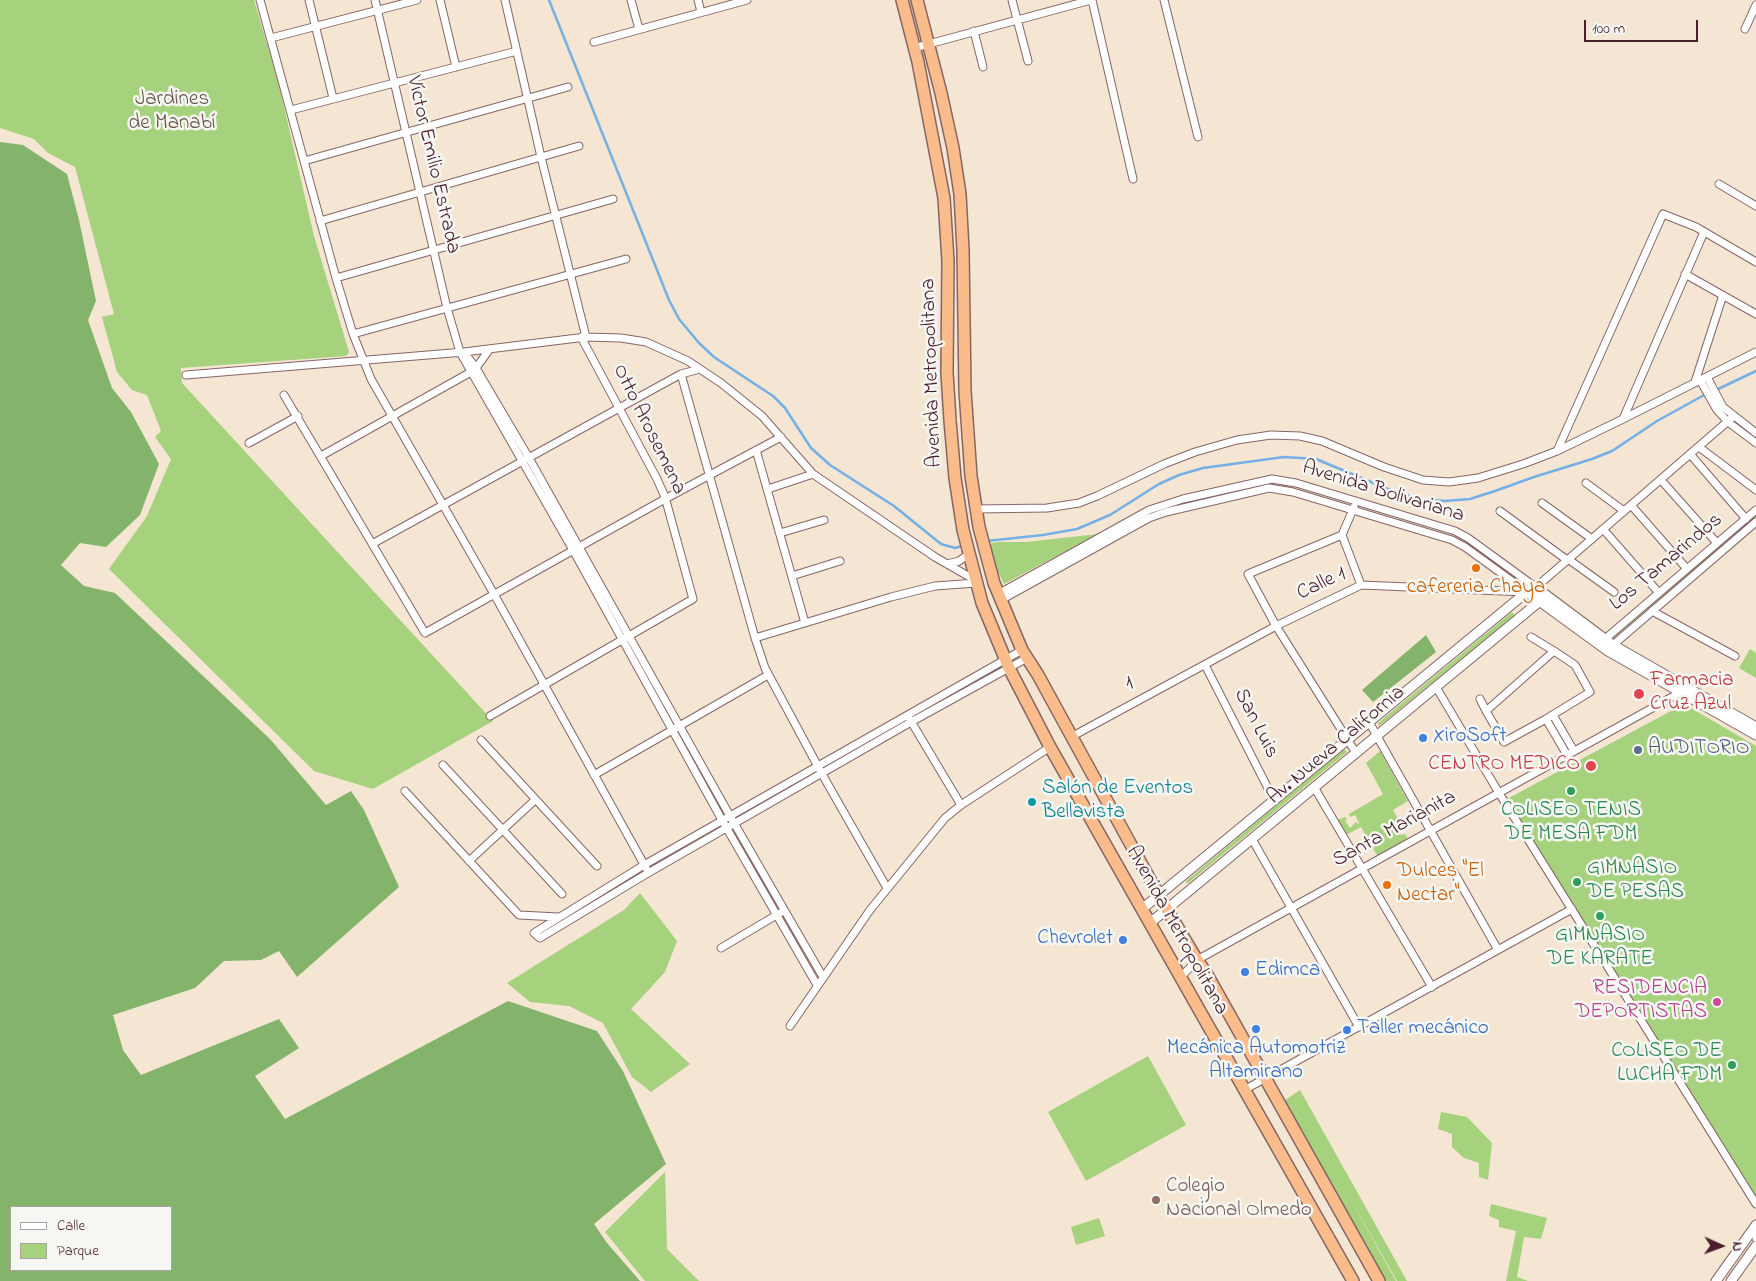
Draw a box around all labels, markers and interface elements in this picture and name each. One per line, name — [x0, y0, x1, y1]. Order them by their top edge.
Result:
scale bar — [1586, 10, 1700, 42]
text: 100 m — [1592, 18, 1625, 40]
street label: Víctor Emilio Estrada — [399, 74, 465, 256]
park label: Jardines de Manabí — [128, 88, 216, 138]
street label: Avenida Metropolitana — [917, 278, 949, 468]
street label: Otto Arosemena — [606, 361, 690, 499]
street label: Avenida Bolivariana — [1299, 456, 1467, 530]
street label: Los Tamarindos — [1605, 508, 1729, 618]
marker: cafereria Chaya — [1470, 562, 1482, 574]
street label: Calle 1 — [1293, 563, 1351, 607]
place label: cafereria Chaya — [1407, 576, 1545, 602]
place label: Farmacia Cruz Azul — [1650, 669, 1734, 719]
street label: 1 — [1121, 672, 1139, 698]
street label: Av. Nueva California — [1263, 681, 1411, 811]
street label: San Luis — [1227, 685, 1283, 763]
marker: Farmacia Cruz Azul — [1632, 687, 1646, 701]
place label: XiroSoft — [1433, 725, 1507, 751]
marker: XiroSoft — [1417, 732, 1429, 744]
place label: AUDITORIO — [1648, 737, 1749, 763]
marker: AUDITORIO — [1632, 744, 1644, 756]
place label: CENTRO MEDICO — [1428, 753, 1580, 779]
marker: CENTRO MEDICO — [1584, 759, 1598, 773]
place label: Salón de Eventos Bellavista — [1042, 777, 1193, 827]
marker: COLISEO TENIS DE MESA FDM — [1565, 785, 1577, 797]
street label: Santa Marianita — [1329, 786, 1461, 874]
marker: Salón de Eventos Bellavista — [1026, 796, 1038, 808]
place label: COLISEO TENIS DE MESA FDM — [1501, 799, 1641, 849]
street label: Avenida Metropolitana — [1119, 842, 1233, 1020]
place label: GIMNASIO DE PESAS — [1587, 857, 1684, 907]
place label: Dulces "El Nectar" — [1397, 860, 1484, 910]
marker: GIMNASIO DE PESAS — [1571, 876, 1583, 888]
marker: Dulces "El Nectar" — [1381, 879, 1393, 891]
marker: GIMNASIO DE KARATE — [1594, 910, 1606, 922]
place label: GIMNASIO DE KARATE — [1547, 924, 1653, 974]
place label: Chevrolet — [1037, 927, 1113, 953]
marker: Chevrolet — [1117, 934, 1129, 946]
place label: Edimca — [1255, 959, 1320, 985]
marker: Edimca — [1239, 966, 1251, 978]
place label: RESIDENCIA DEPORTISTAS — [1575, 977, 1707, 1027]
marker: RESIDENCIA DEPORTISTAS — [1711, 996, 1723, 1008]
place label: Taller mecánico — [1357, 1017, 1489, 1043]
marker: Mecánica Automotriz Altamirano — [1250, 1023, 1262, 1035]
marker: Taller mecánico — [1341, 1024, 1353, 1036]
place label: Mecánica Automotriz Altamirano — [1167, 1037, 1345, 1087]
place label: COLISEO DE LUCHA FDM — [1611, 1040, 1722, 1090]
marker: COLISEO DE LUCHA FDM — [1726, 1059, 1738, 1071]
place label: Colegio Nacional Olmedo — [1166, 1175, 1312, 1225]
marker: Colegio Nacional Olmedo — [1150, 1194, 1162, 1206]
legend — [10, 1206, 172, 1271]
text: Calle — [57, 1215, 85, 1237]
north arrow — [1696, 1221, 1746, 1271]
text: Parque — [57, 1240, 99, 1262]
text: N — [1726, 1241, 1747, 1252]

